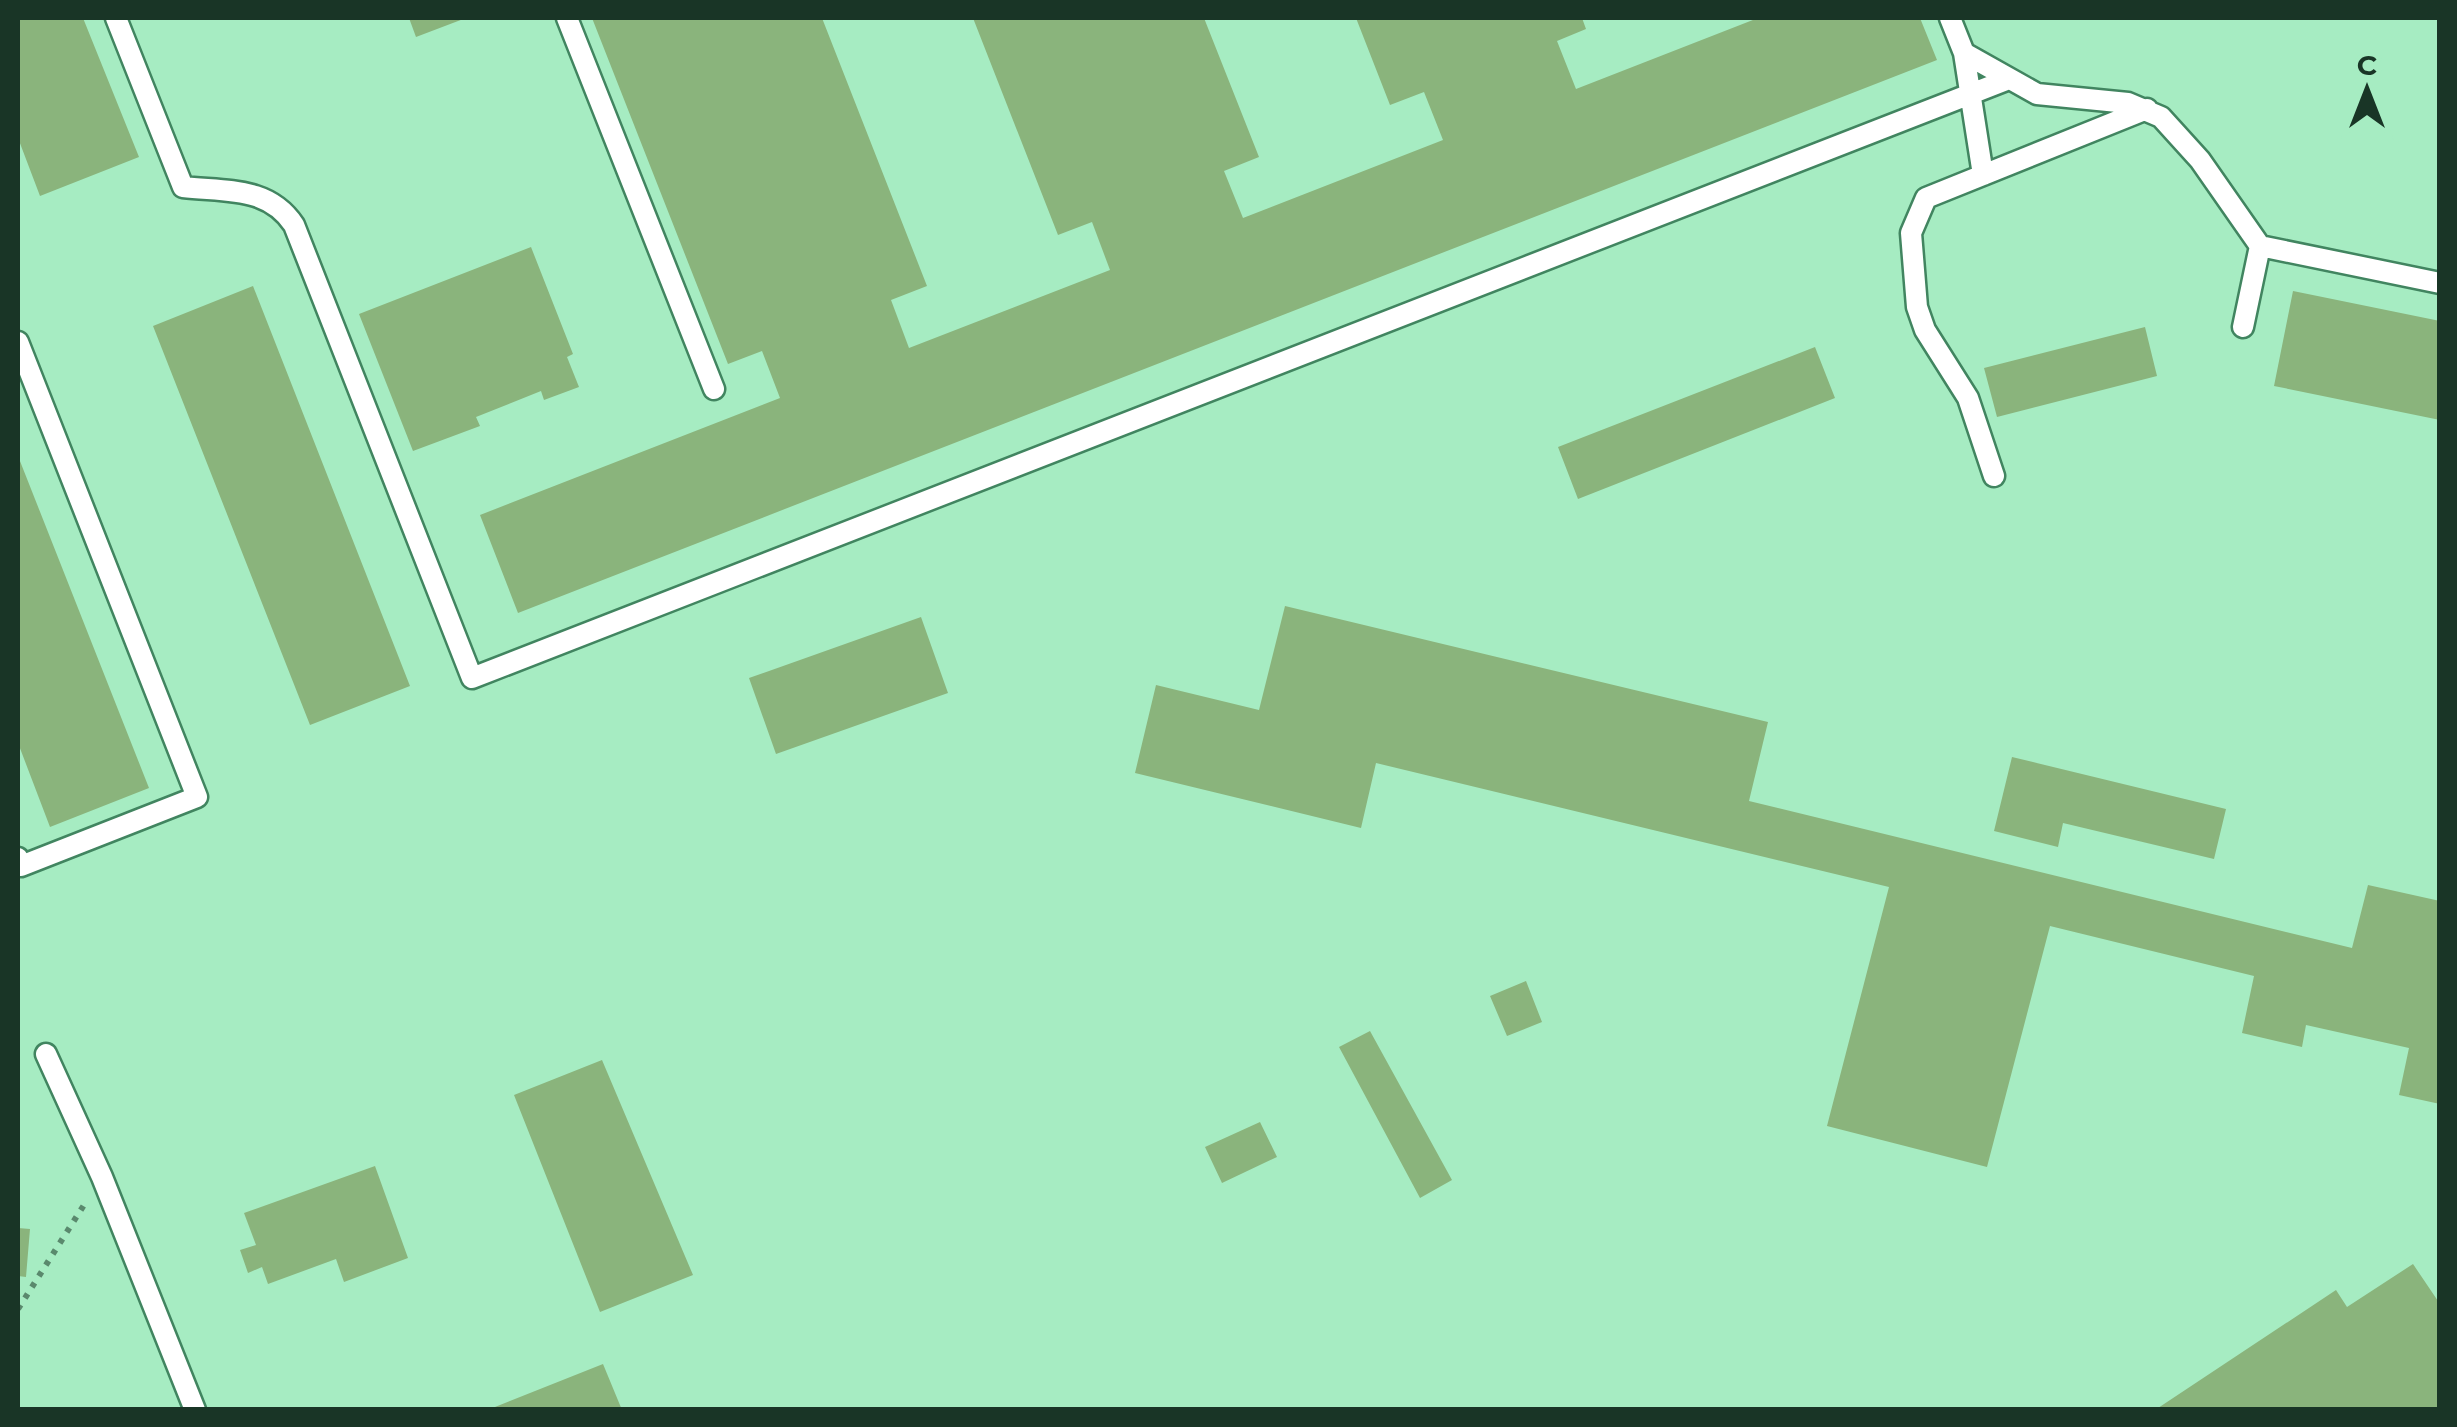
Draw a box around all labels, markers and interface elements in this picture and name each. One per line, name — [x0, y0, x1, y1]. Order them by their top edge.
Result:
north arrow — [2317, 40, 2417, 140]
text: С — [2357, 48, 2377, 82]

